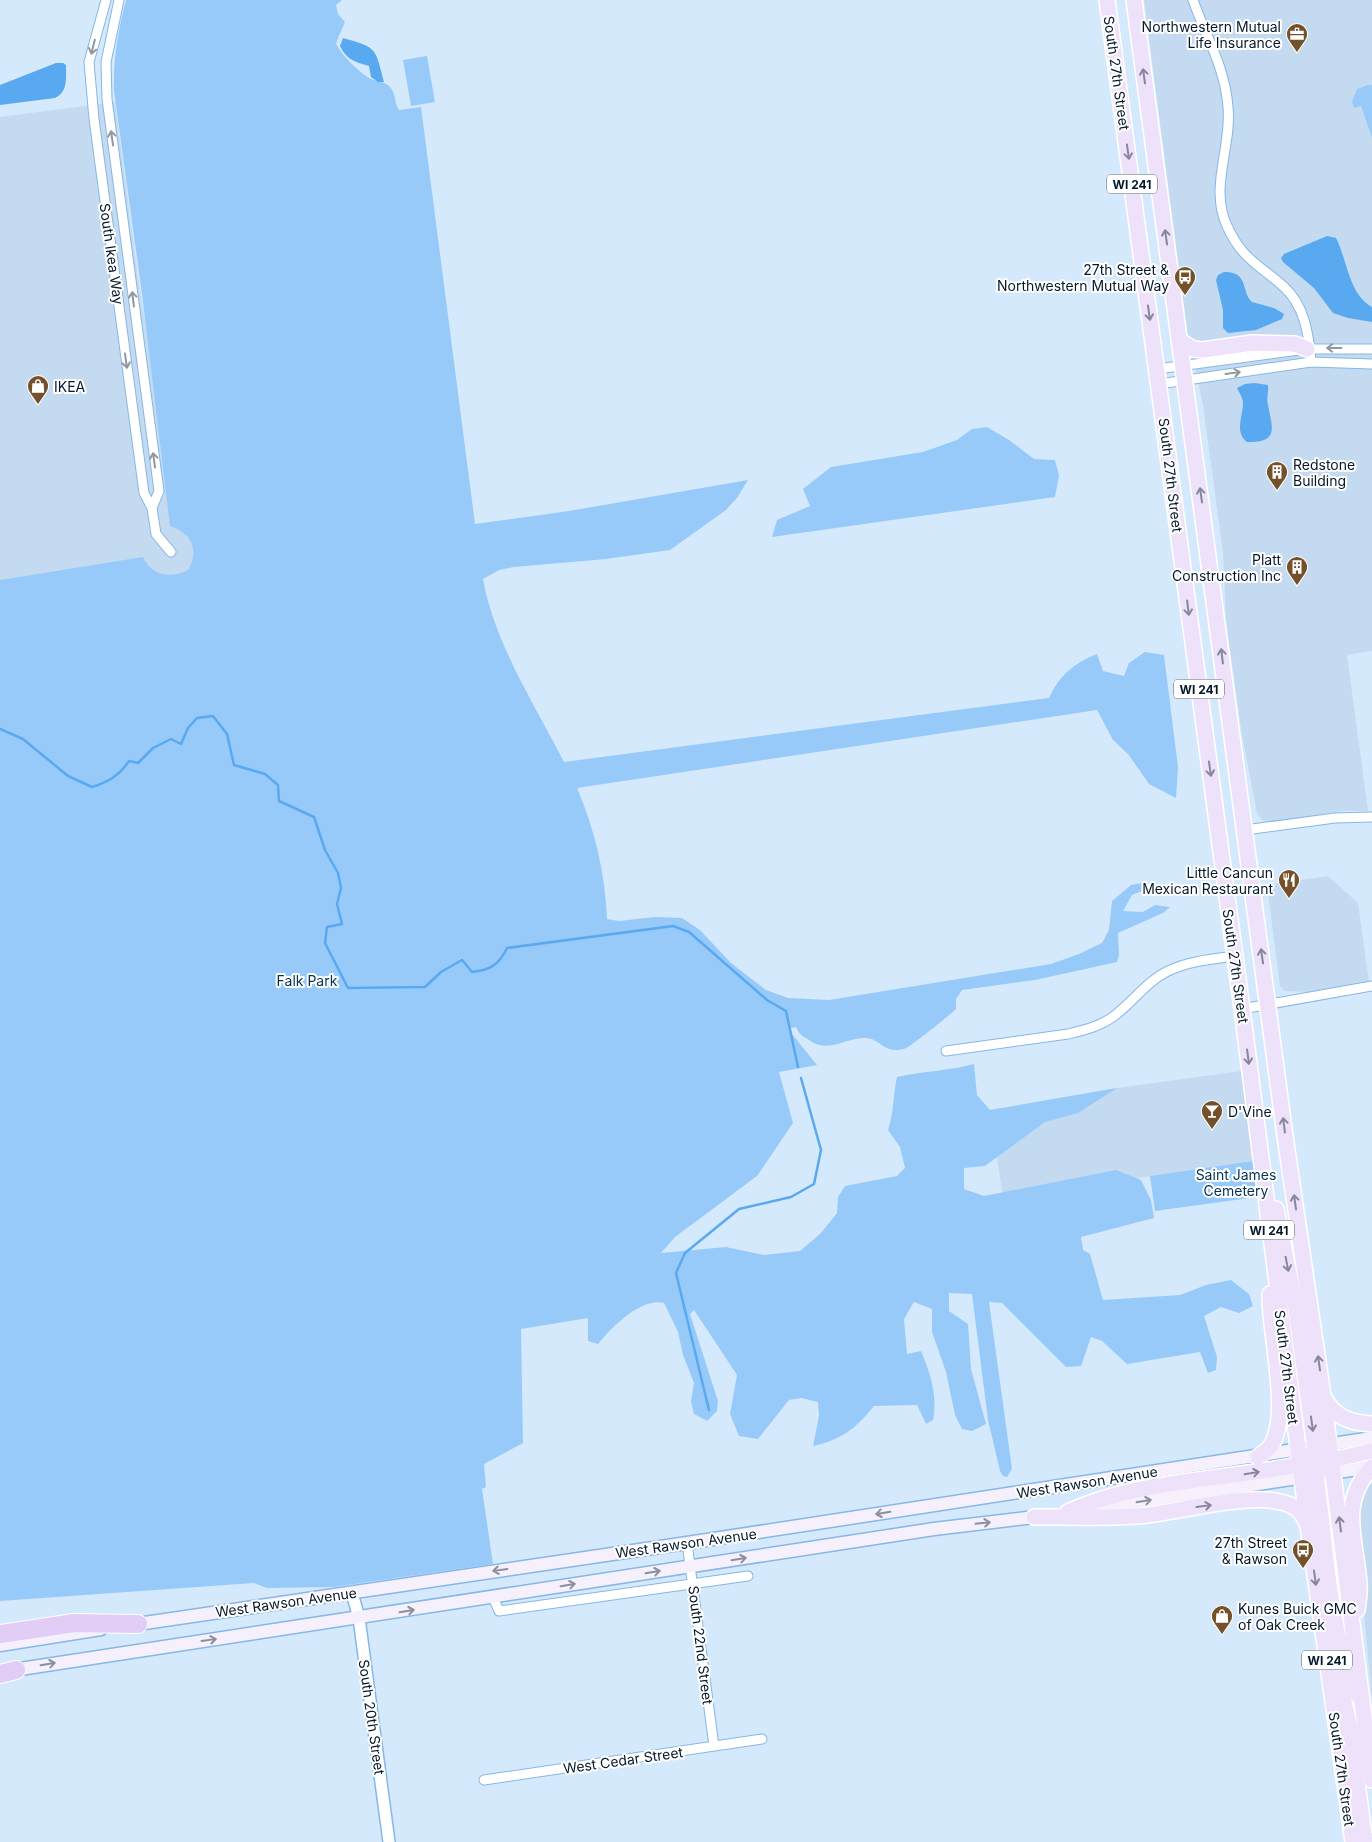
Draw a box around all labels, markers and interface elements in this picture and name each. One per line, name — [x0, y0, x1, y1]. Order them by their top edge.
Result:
street label: South 27th Street — [1101, 15, 1133, 132]
place label: Northwestern Mutual Life Insurance — [1142, 18, 1281, 51]
office icon: Northwestern Mutual Life Insurance — [1285, 22, 1309, 53]
one-way arrow — [87, 38, 97, 54]
one-way arrow — [1139, 68, 1149, 84]
one-way arrow — [107, 131, 117, 147]
one-way arrow — [1123, 144, 1133, 160]
road number: WI 241 — [1107, 174, 1157, 193]
street label: South Ikea Way — [96, 202, 128, 306]
one-way arrow — [1161, 230, 1171, 246]
place label: 27th Street & Northwestern Mutual Way — [997, 261, 1169, 294]
bus stop icon: 27th Street & Northwestern Mutual Way — [1173, 265, 1197, 296]
one-way arrow — [128, 292, 138, 308]
one-way arrow — [1145, 305, 1155, 321]
one-way arrow — [1326, 343, 1342, 353]
one-way arrow — [121, 353, 131, 369]
one-way arrow — [1225, 368, 1241, 378]
shop icon: IKEA — [26, 374, 50, 405]
place label: IKEA — [54, 378, 86, 395]
street label: South 27th Street — [1156, 417, 1187, 534]
one-way arrow — [149, 453, 159, 469]
place label: Redstone Building — [1293, 456, 1355, 489]
building icon: Redstone Building — [1265, 460, 1289, 491]
one-way arrow — [1196, 488, 1206, 504]
place label: Platt Construction Inc — [1172, 551, 1281, 584]
building icon: Platt Construction Inc — [1285, 555, 1309, 586]
one-way arrow — [1183, 600, 1193, 616]
one-way arrow — [1217, 649, 1227, 665]
road number: WI 241 — [1174, 680, 1224, 699]
one-way arrow — [1205, 761, 1215, 777]
place label: Little Cancun Mexican Restaurant — [1142, 864, 1273, 897]
restaurant icon: Little Cancun Mexican Restaurant — [1277, 868, 1301, 899]
street label: South 27th Street — [1220, 908, 1252, 1025]
one-way arrow — [1256, 949, 1266, 965]
park label: Falk Park — [277, 972, 338, 989]
one-way arrow — [1243, 1049, 1253, 1065]
bar icon: D'Vine — [1200, 1099, 1224, 1130]
place label: D'Vine — [1228, 1103, 1272, 1120]
one-way arrow — [1279, 1118, 1289, 1134]
park label: Saint James Cemetery — [1196, 1166, 1276, 1199]
one-way arrow — [1290, 1195, 1300, 1211]
road number: WI 241 — [1244, 1220, 1294, 1240]
one-way arrow — [1283, 1255, 1292, 1271]
street label: South 27th Street — [1272, 1309, 1303, 1426]
one-way arrow — [1313, 1355, 1323, 1371]
one-way arrow — [1307, 1416, 1317, 1432]
street label: West Rawson Avenue — [1015, 1462, 1159, 1502]
one-way arrow — [1243, 1467, 1259, 1477]
one-way arrow — [1135, 1496, 1151, 1506]
one-way arrow — [1196, 1501, 1212, 1511]
one-way arrow — [875, 1509, 891, 1519]
one-way arrow — [1335, 1516, 1345, 1532]
one-way arrow — [974, 1518, 990, 1528]
street label: West Rawson Avenue — [614, 1525, 758, 1561]
place label: 27th Street & Rawson — [1214, 1534, 1287, 1567]
bus stop icon: 27th Street & Rawson — [1291, 1538, 1315, 1569]
one-way arrow — [730, 1554, 746, 1564]
one-way arrow — [493, 1566, 509, 1576]
one-way arrow — [645, 1567, 661, 1577]
one-way arrow — [1310, 1569, 1320, 1585]
one-way arrow — [560, 1580, 576, 1590]
street label: West Rawson Avenue — [214, 1584, 358, 1620]
street label: South 22nd Street — [685, 1584, 717, 1706]
place label: Kunes Buick GMC of Oak Creek — [1238, 1600, 1357, 1633]
shop icon: Kunes Buick GMC of Oak Creek — [1210, 1604, 1234, 1635]
one-way arrow — [399, 1605, 415, 1615]
one-way arrow — [201, 1635, 217, 1645]
road number: WI 241 — [1302, 1650, 1352, 1670]
street label: South 20th Street — [355, 1658, 389, 1776]
one-way arrow — [40, 1659, 56, 1669]
street label: South 27th Street — [1326, 1711, 1358, 1828]
street label: West Cedar Street — [562, 1743, 684, 1777]

